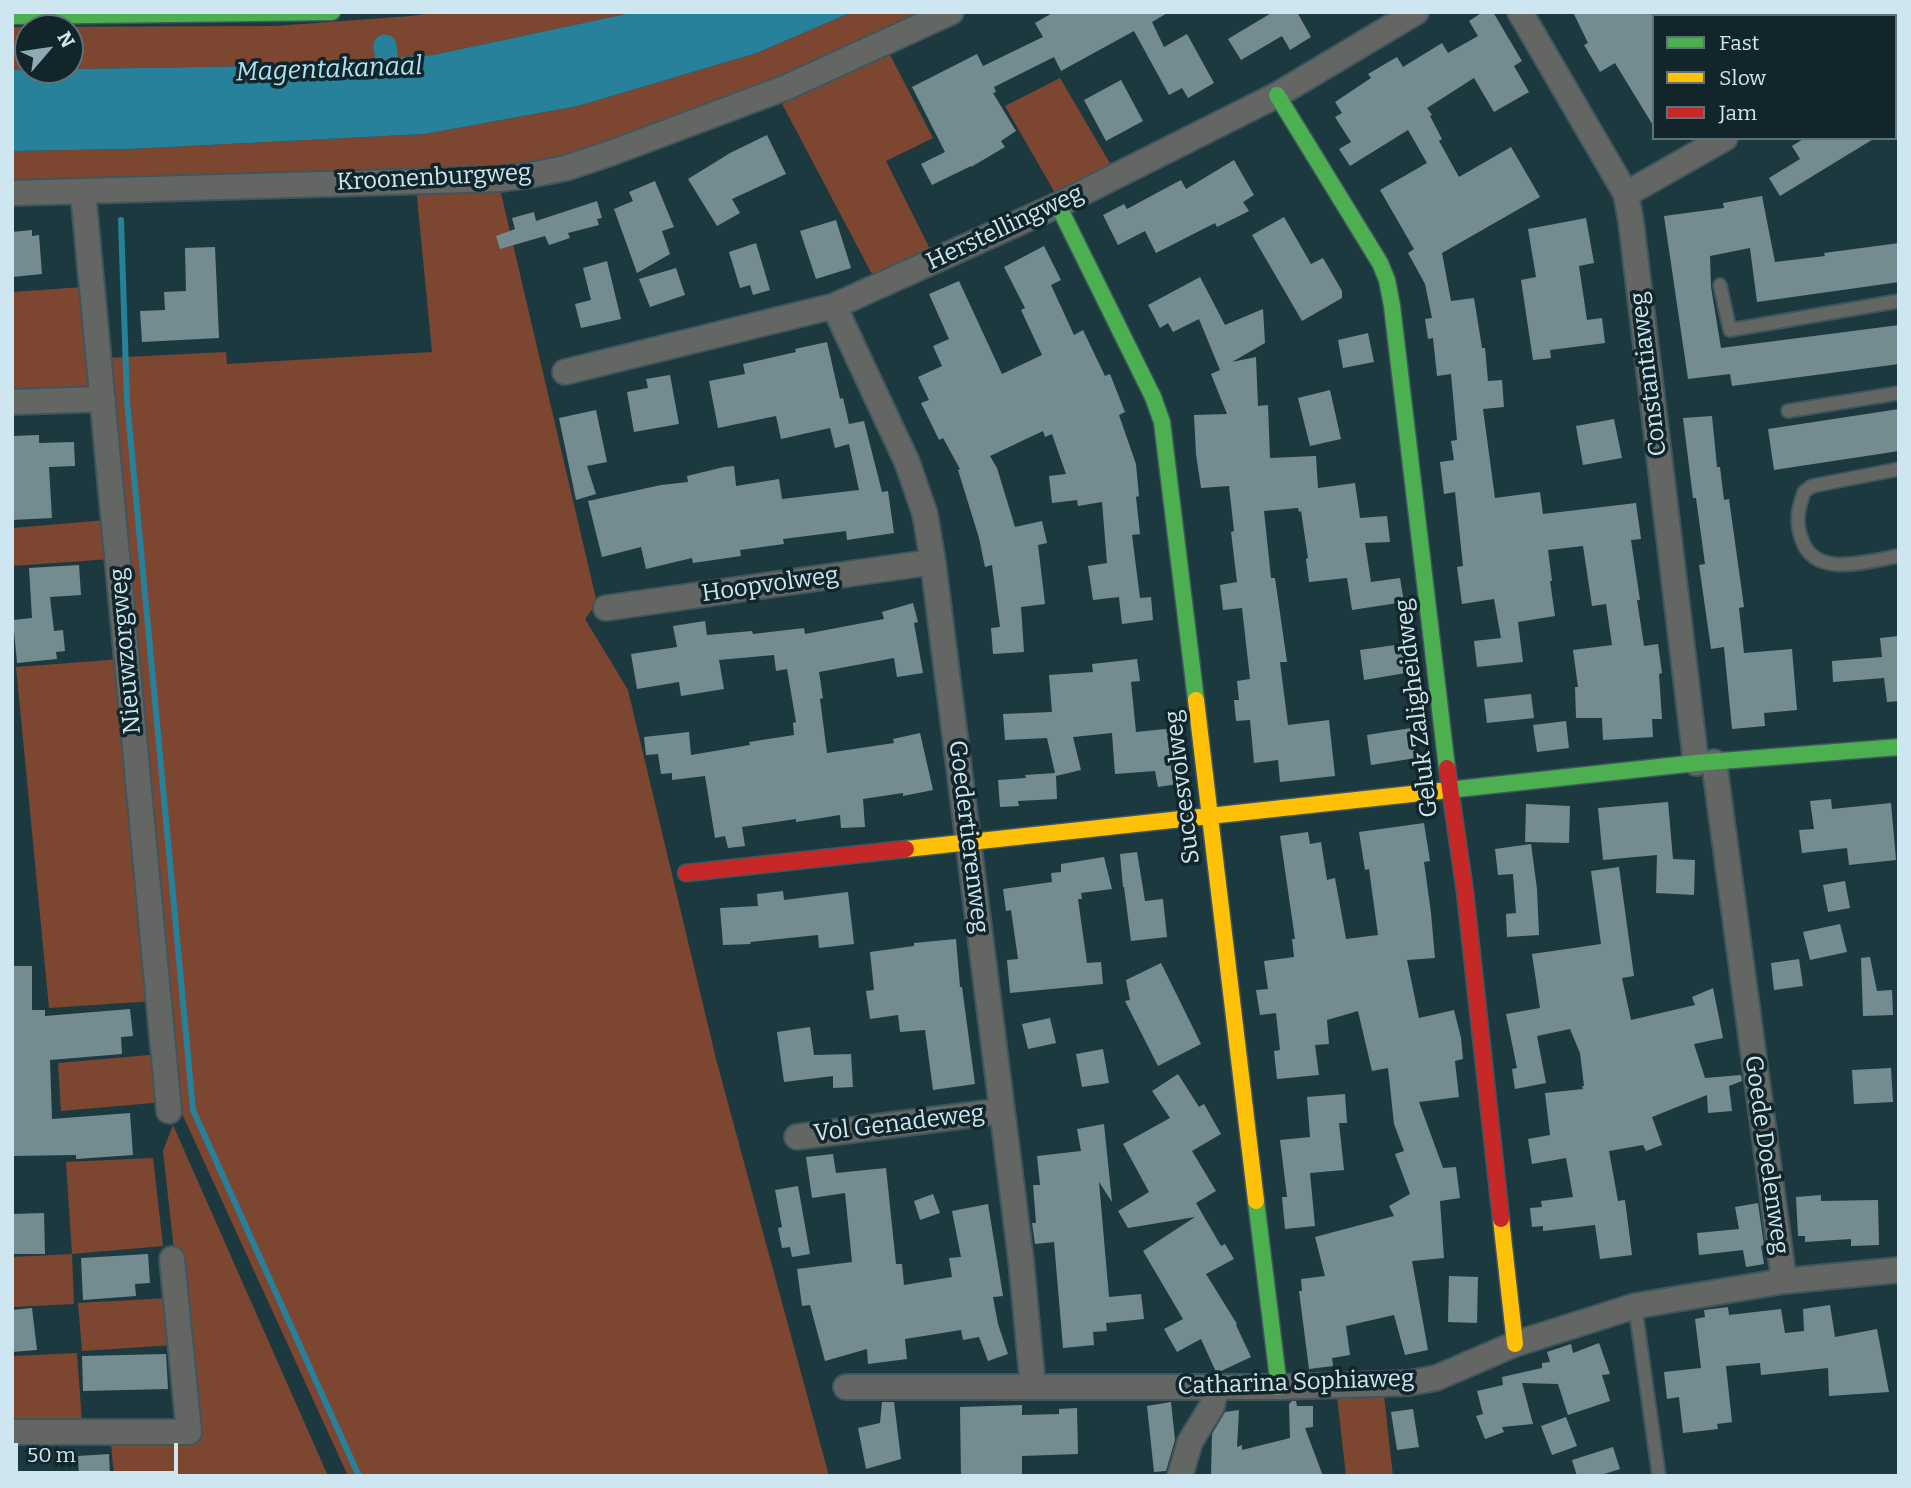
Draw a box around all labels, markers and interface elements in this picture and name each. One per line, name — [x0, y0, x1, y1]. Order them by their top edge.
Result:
north arrow — [14, 14, 84, 84]
legend — [1652, 14, 1897, 140]
text: N — [52, 28, 80, 52]
text: Fast — [1719, 30, 1759, 56]
water label: Magentakanaal — [235, 51, 423, 89]
text: Slow — [1719, 65, 1766, 91]
text: Jam — [1719, 100, 1757, 126]
street label: Kroonenburgweg — [336, 159, 532, 197]
street label: Herstellingweg — [922, 179, 1088, 277]
street label: Constantiaweg — [1625, 290, 1673, 458]
street label: Hoopvolweg — [700, 561, 840, 609]
street label: Nieuwzorgweg — [104, 567, 148, 735]
street label: Geluk Zaligheidweg — [1389, 597, 1445, 819]
street label: Succesvolweg — [1159, 709, 1207, 865]
street label: Goedertierenweg — [942, 739, 994, 935]
street label: Goede Doelenweg — [1738, 1054, 1794, 1256]
street label: Vol Genadeweg — [812, 1099, 986, 1149]
street label: Catharina Sophiaweg — [1177, 1364, 1415, 1402]
scale bar — [18, 1428, 182, 1472]
text: 50 m — [27, 1442, 76, 1468]

